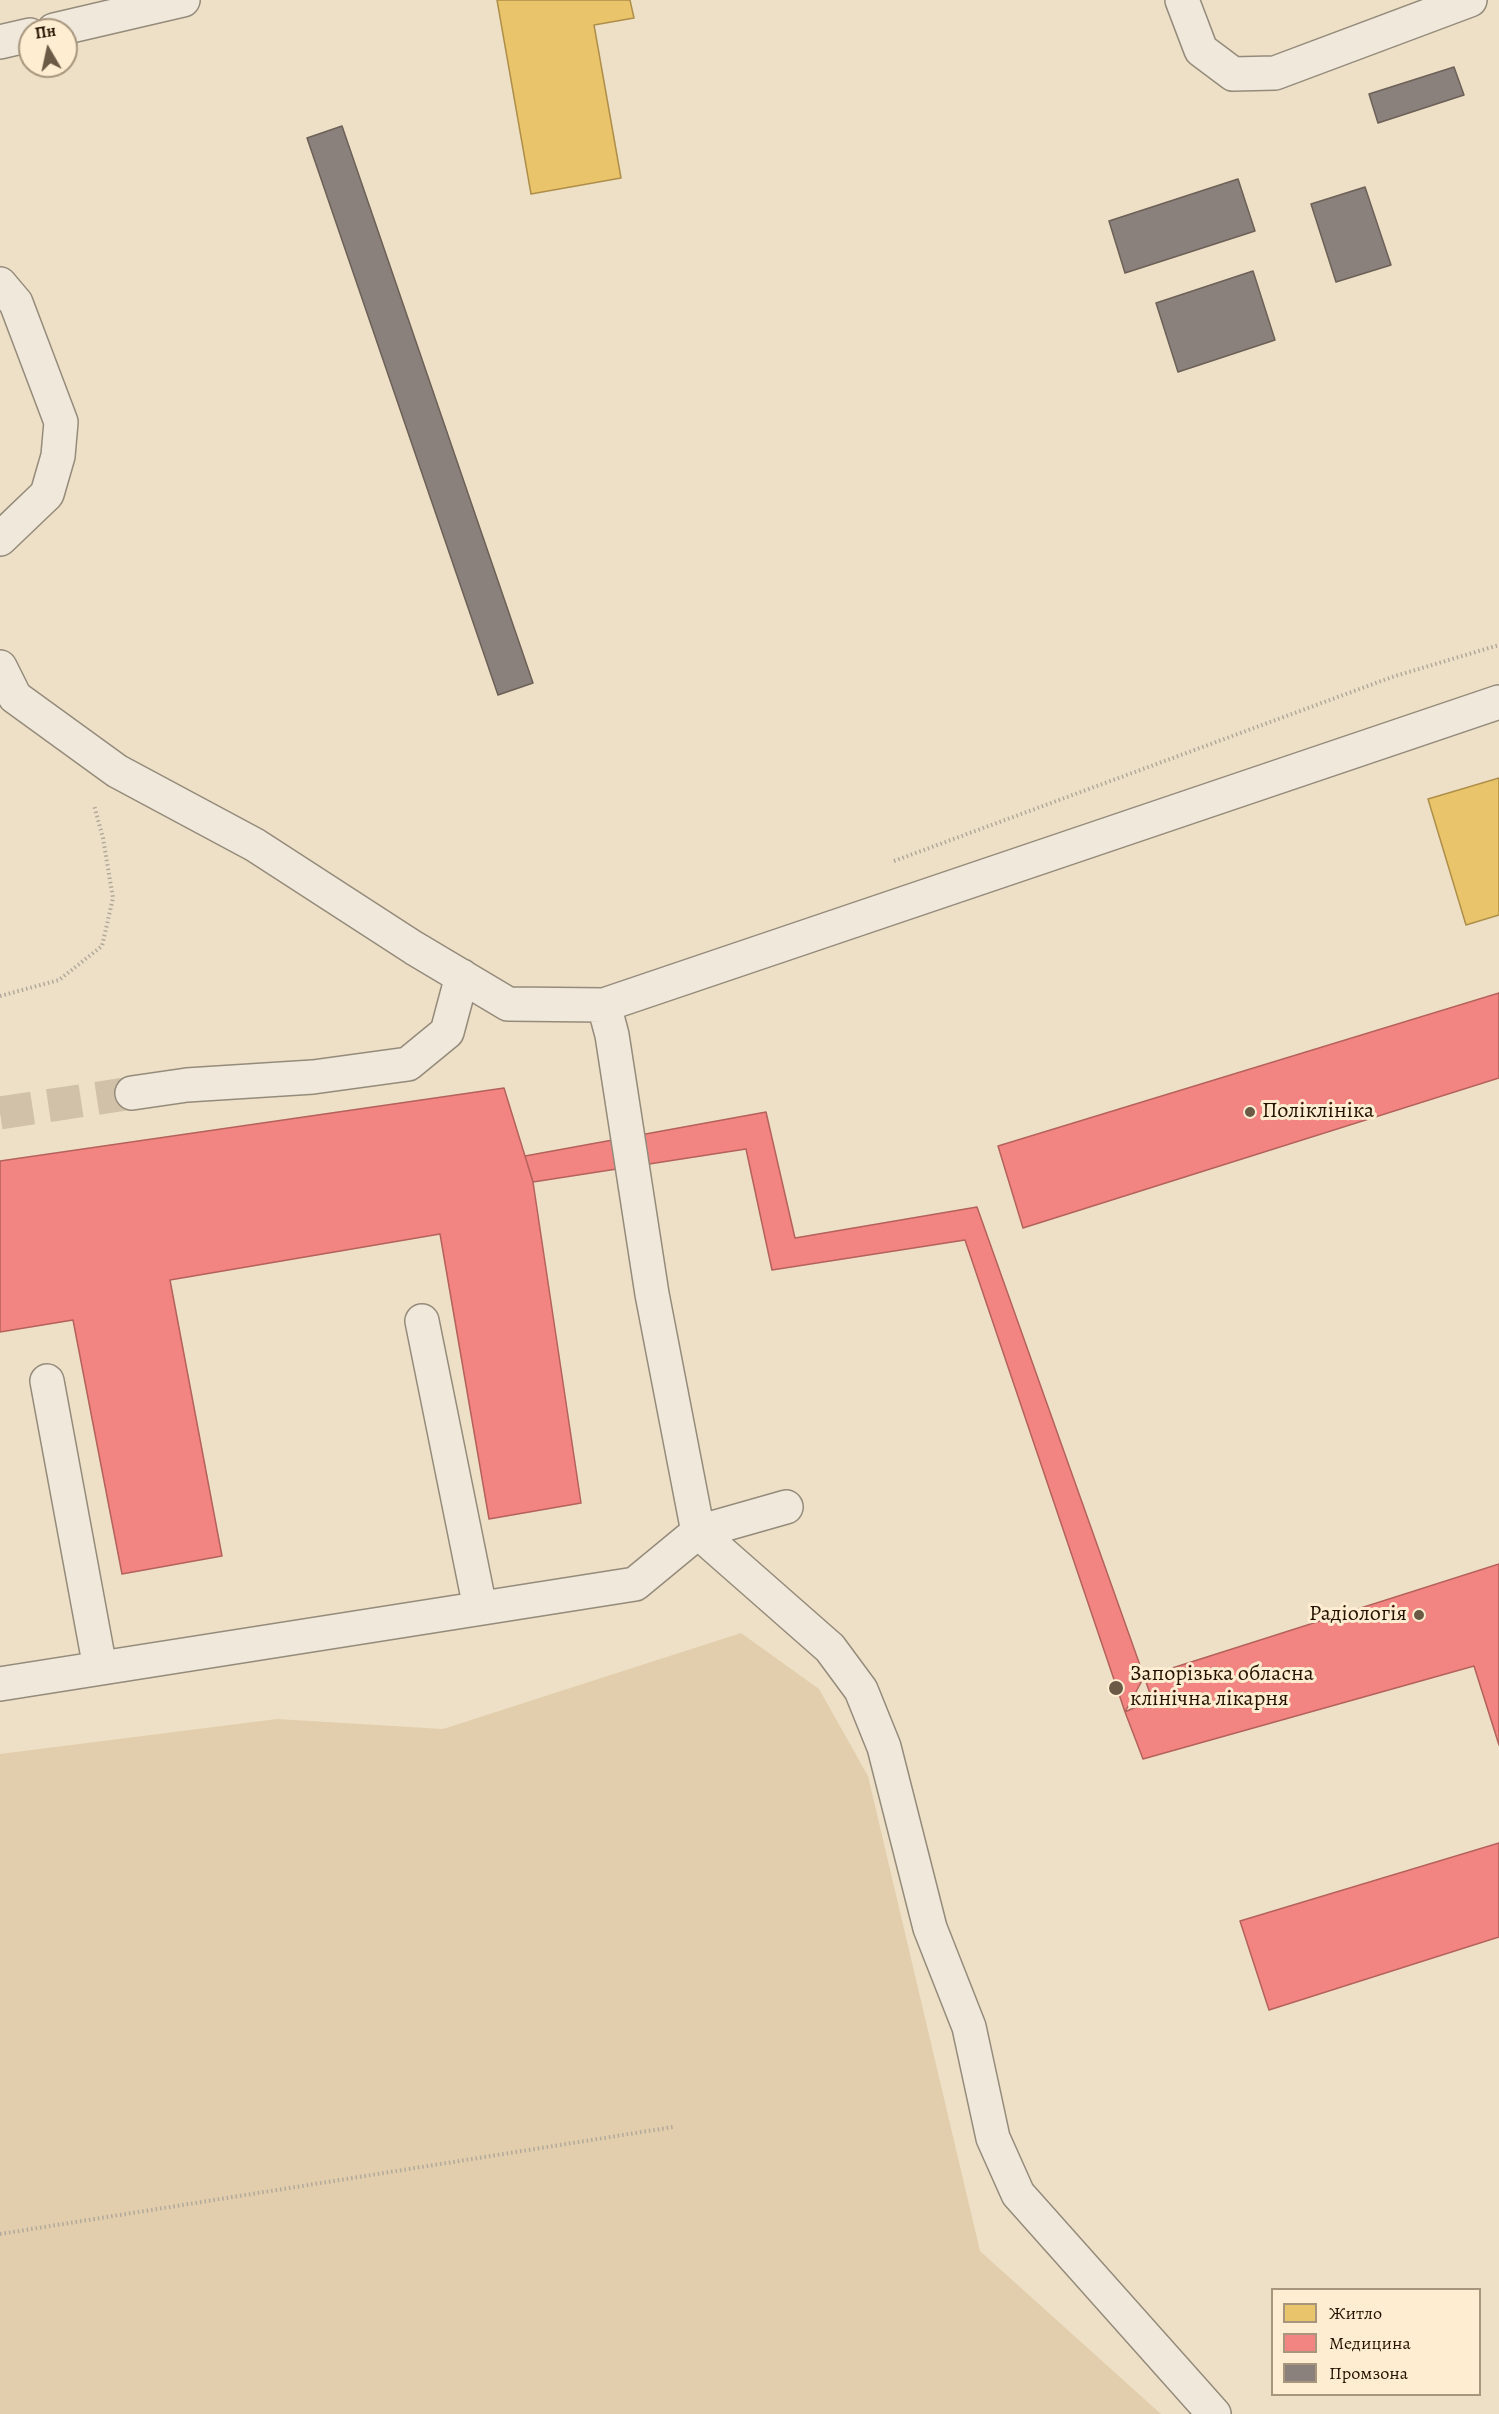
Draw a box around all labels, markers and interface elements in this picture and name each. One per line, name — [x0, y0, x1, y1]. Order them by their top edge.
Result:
north arrow — [18, 18, 78, 78]
text: Пн — [33, 20, 58, 45]
place label: Поліклініка — [1262, 1099, 1374, 1125]
marker: Поліклініка — [1243, 1105, 1257, 1119]
place label: Радіологія — [1309, 1602, 1407, 1628]
marker: Радіологія — [1412, 1608, 1426, 1622]
place label: Запорізька обласна клінічна лікарня — [1130, 1662, 1314, 1714]
marker: Запорізька обласна клінічна лікарня — [1107, 1679, 1125, 1697]
legend — [1271, 2288, 1481, 2396]
text: Житло — [1329, 2301, 1382, 2325]
text: Медицина — [1329, 2331, 1411, 2355]
text: Промзона — [1329, 2361, 1408, 2385]

